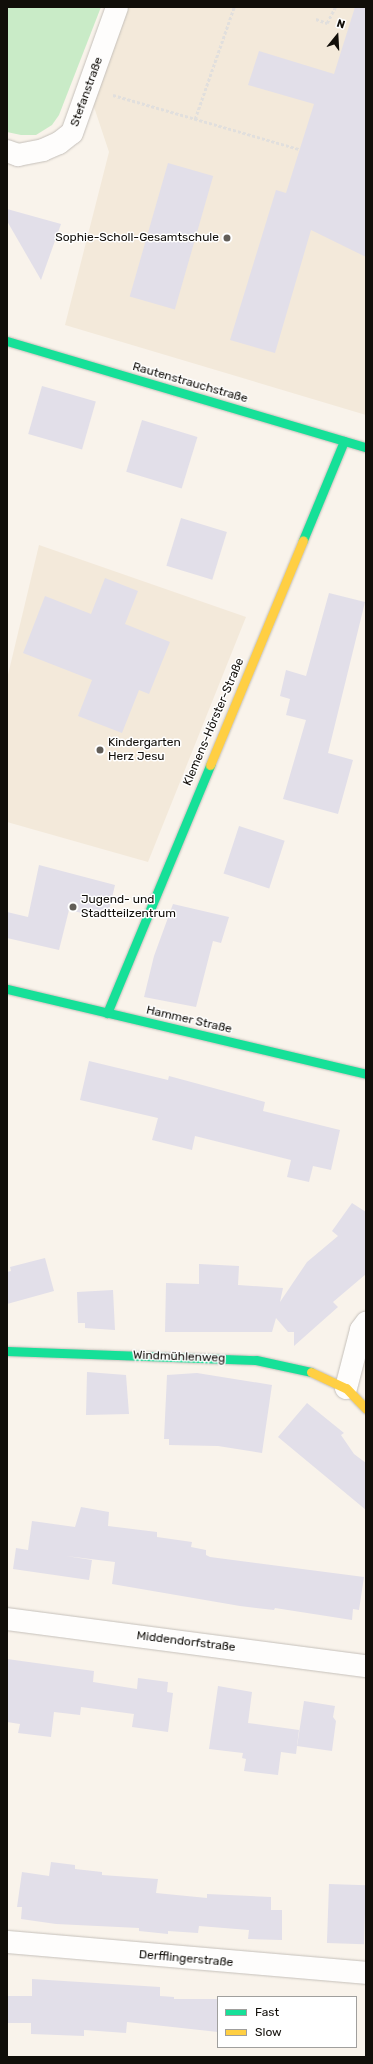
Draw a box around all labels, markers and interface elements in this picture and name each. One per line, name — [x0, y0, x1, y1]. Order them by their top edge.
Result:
north arrow — [317, 16, 357, 56]
text: N — [335, 17, 347, 32]
street label: Stefanstraße — [68, 55, 106, 129]
place label: Sophie-Scholl-Gesamtschule — [55, 231, 219, 245]
marker: Sophie-Scholl-Gesamtschule — [222, 233, 232, 243]
street label: Rautenstrauchstraße — [131, 360, 249, 406]
street label: Klemens-Hörster-Straße — [181, 656, 247, 788]
place label: Kindergarten Herz Jesu — [108, 736, 181, 764]
marker: Kindergarten Herz Jesu — [95, 745, 105, 755]
place label: Jugend- und Stadtteilzentrum — [81, 893, 176, 921]
marker: Jugend- und Stadtteilzentrum — [68, 902, 78, 912]
street label: Hammer Straße — [145, 1003, 233, 1037]
street label: Windmühlenweg — [133, 1348, 225, 1366]
street label: Middendorfstraße — [136, 1629, 236, 1655]
street label: Derfflingerstraße — [138, 1948, 234, 1970]
legend — [217, 1996, 357, 2048]
text: Fast — [255, 2005, 279, 2019]
text: Slow — [255, 2025, 282, 2039]

